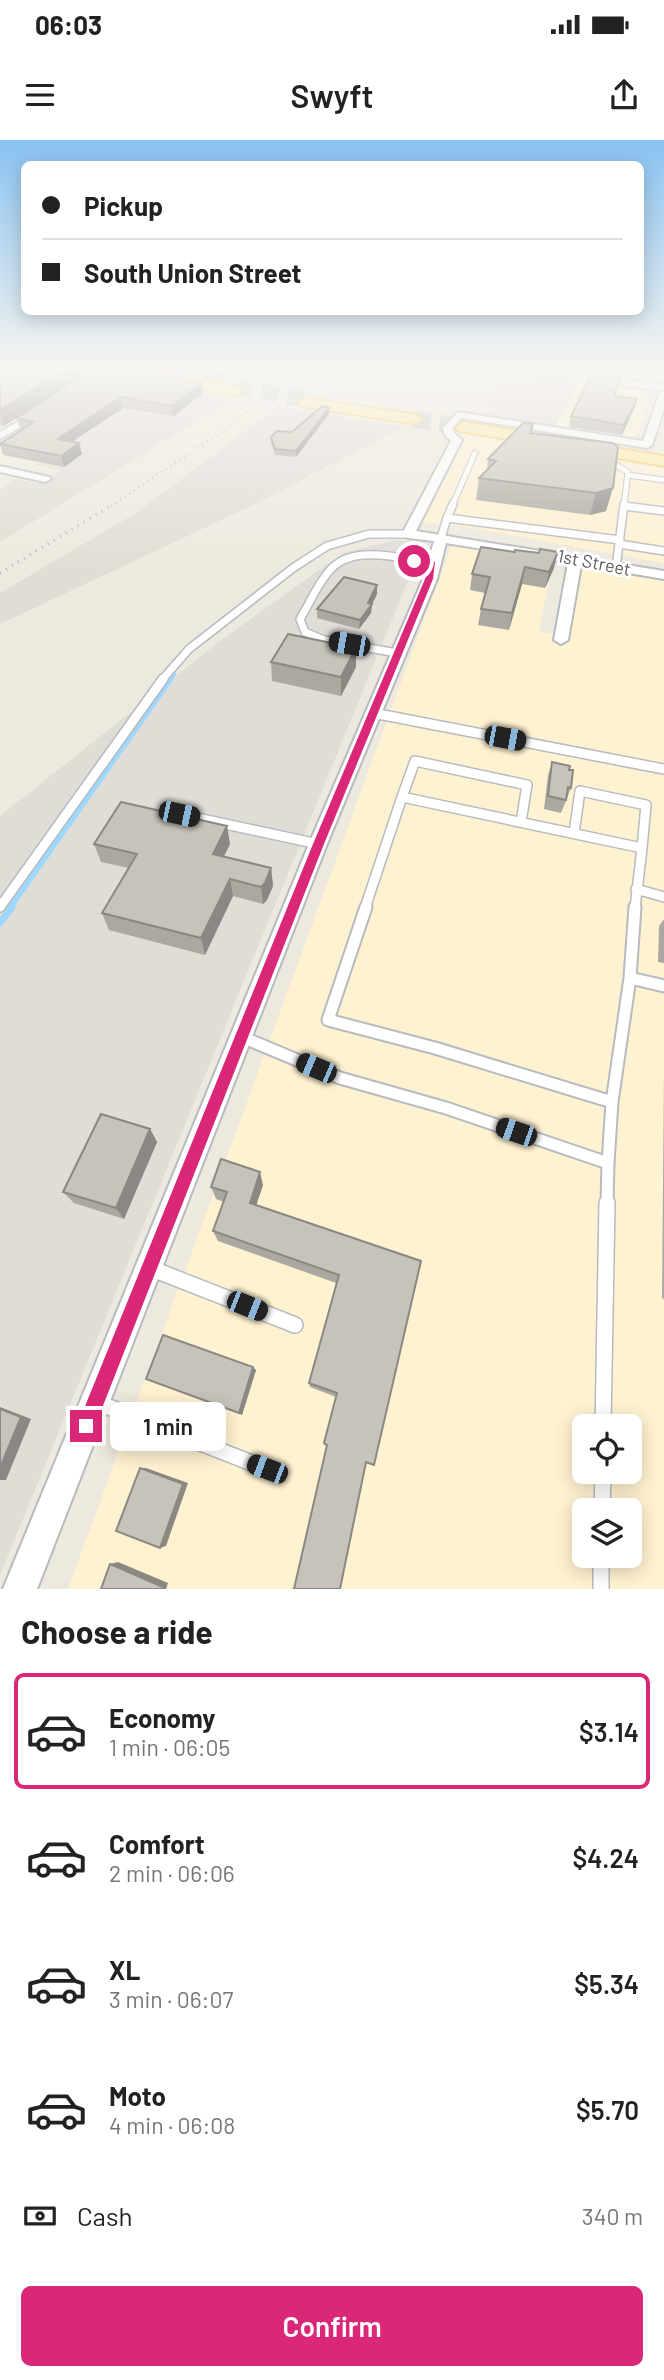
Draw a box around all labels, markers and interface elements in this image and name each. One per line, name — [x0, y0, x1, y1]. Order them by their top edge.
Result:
text: 06:03 — [35, 9, 102, 40]
icon: menu — [21, 76, 59, 114]
text: Swyft — [291, 76, 373, 114]
icon: share — [605, 76, 643, 114]
text: Pickup — [84, 190, 163, 221]
text: South Union Street — [84, 257, 301, 288]
street label: 1st Street — [556, 544, 633, 580]
route start — [398, 545, 430, 577]
car — [327, 630, 372, 658]
car — [483, 724, 528, 752]
car — [157, 799, 202, 829]
car — [293, 1050, 340, 1086]
car — [493, 1115, 540, 1149]
car — [224, 1288, 271, 1324]
callout: 1 min — [110, 1402, 226, 1450]
route end — [70, 1410, 102, 1442]
text: 1 min — [143, 1412, 193, 1440]
map controls — [572, 1414, 642, 1568]
button: locate — [572, 1414, 642, 1484]
car — [244, 1452, 291, 1486]
button: layers — [572, 1498, 642, 1568]
text: Choose a ride — [21, 1612, 213, 1650]
icon: car — [25, 1700, 88, 1763]
text: Economy — [109, 1702, 215, 1733]
text: $3.14 — [579, 1716, 639, 1747]
text: 1 min · 06:05 — [109, 1733, 230, 1761]
icon: car — [25, 1826, 88, 1889]
text: Comfort — [109, 1828, 205, 1859]
text: $4.24 — [572, 1842, 639, 1873]
text: 2 min · 06:06 — [109, 1859, 235, 1887]
icon: car — [25, 1952, 88, 2015]
text: XL — [109, 1954, 140, 1985]
text: $5.34 — [574, 1968, 639, 1999]
text: 3 min · 06:07 — [109, 1985, 233, 2013]
icon: car — [25, 2078, 88, 2141]
text: Moto — [109, 2080, 166, 2111]
text: $5.70 — [576, 2094, 639, 2125]
text: 4 min · 06:08 — [109, 2111, 235, 2139]
icon: cash — [21, 2197, 59, 2235]
text: Cash — [77, 2200, 132, 2231]
text: 340 m — [582, 2202, 643, 2230]
button: Confirm — [21, 2286, 643, 2366]

